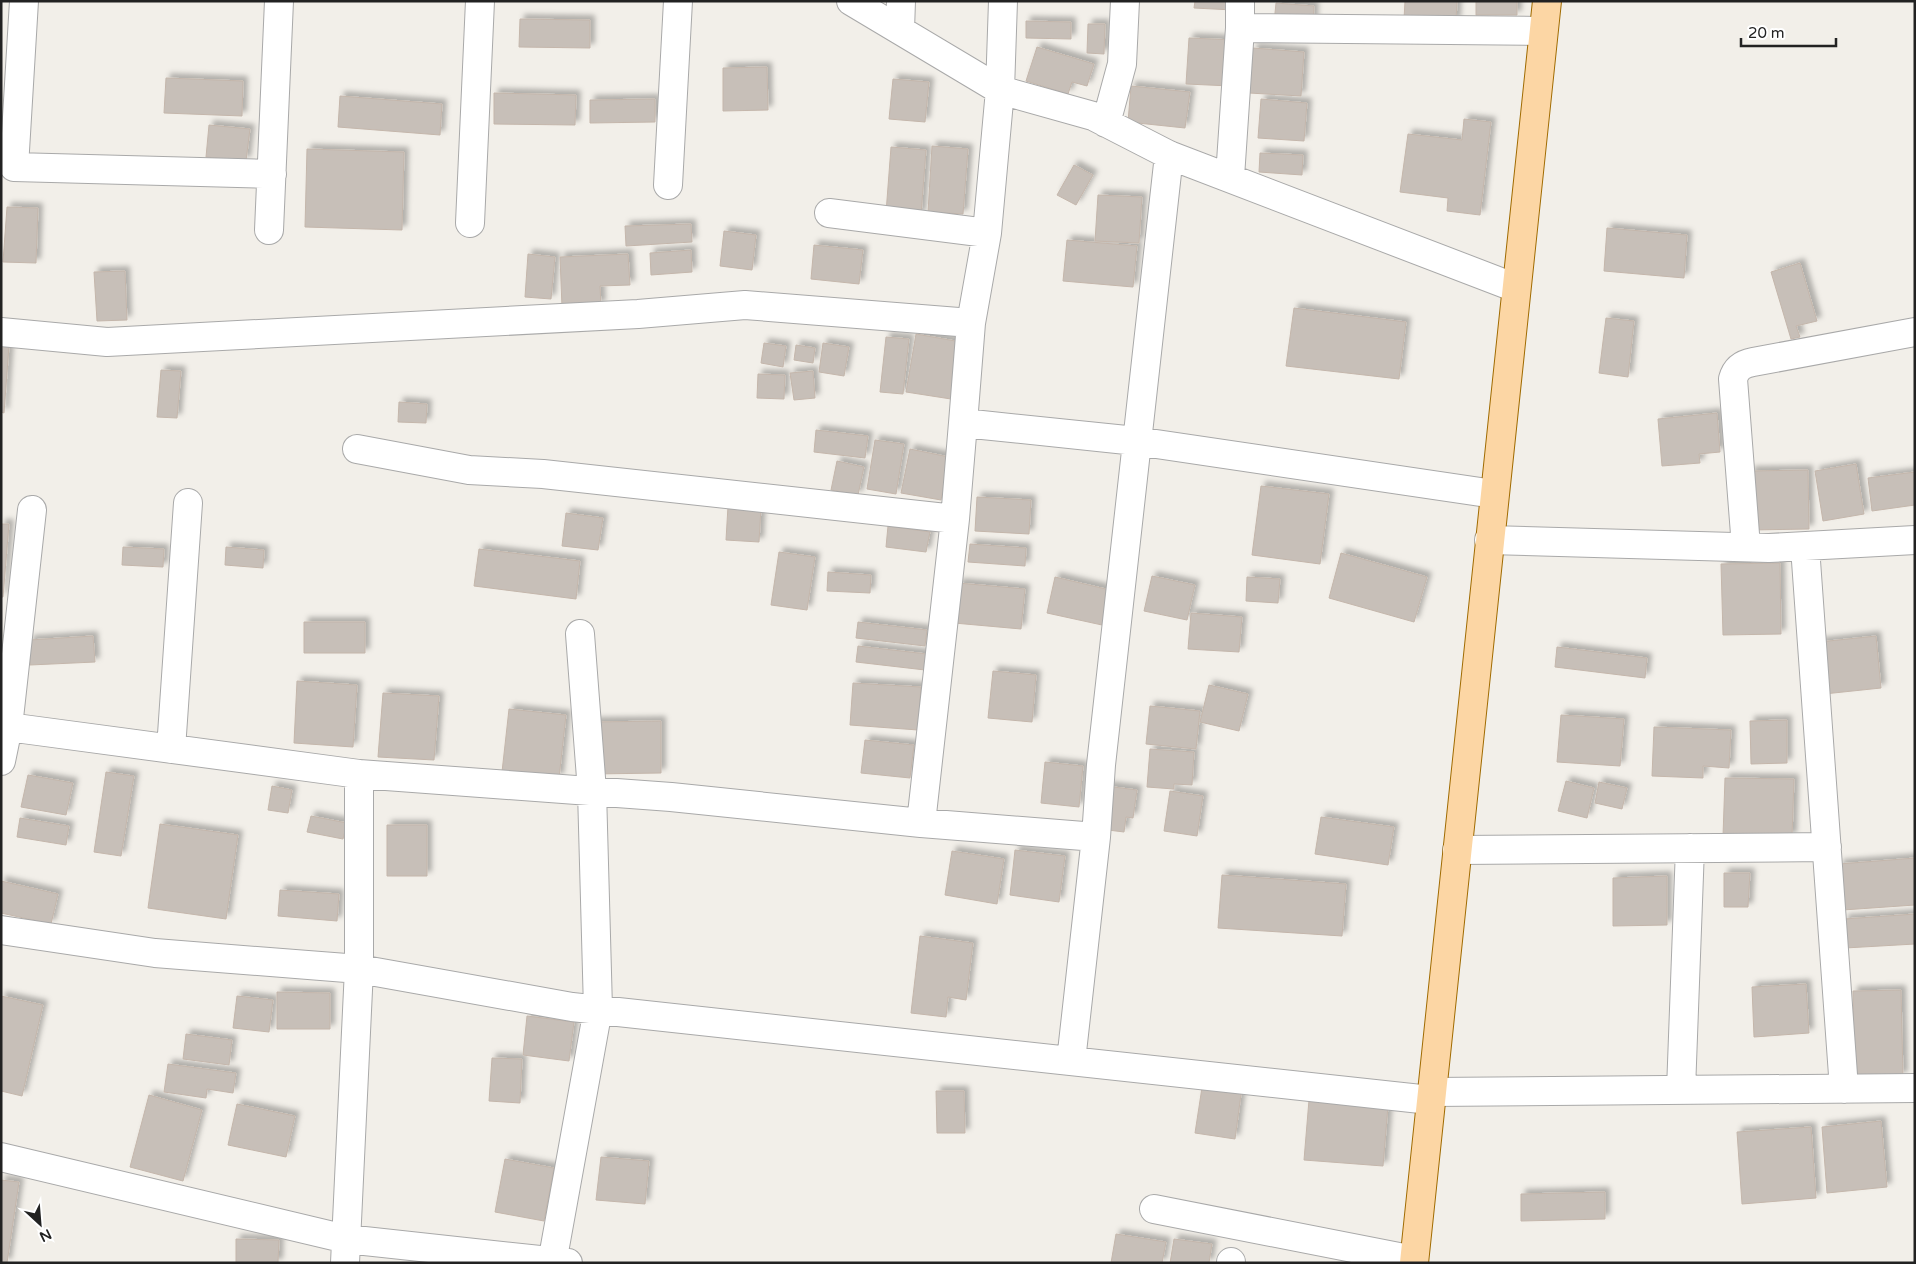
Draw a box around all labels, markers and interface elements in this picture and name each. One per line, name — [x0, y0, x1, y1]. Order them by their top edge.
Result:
scale bar — [1741, 15, 1836, 47]
text: 20 m — [1748, 24, 1785, 42]
north arrow — [15, 1199, 65, 1249]
text: N — [37, 1225, 54, 1245]

